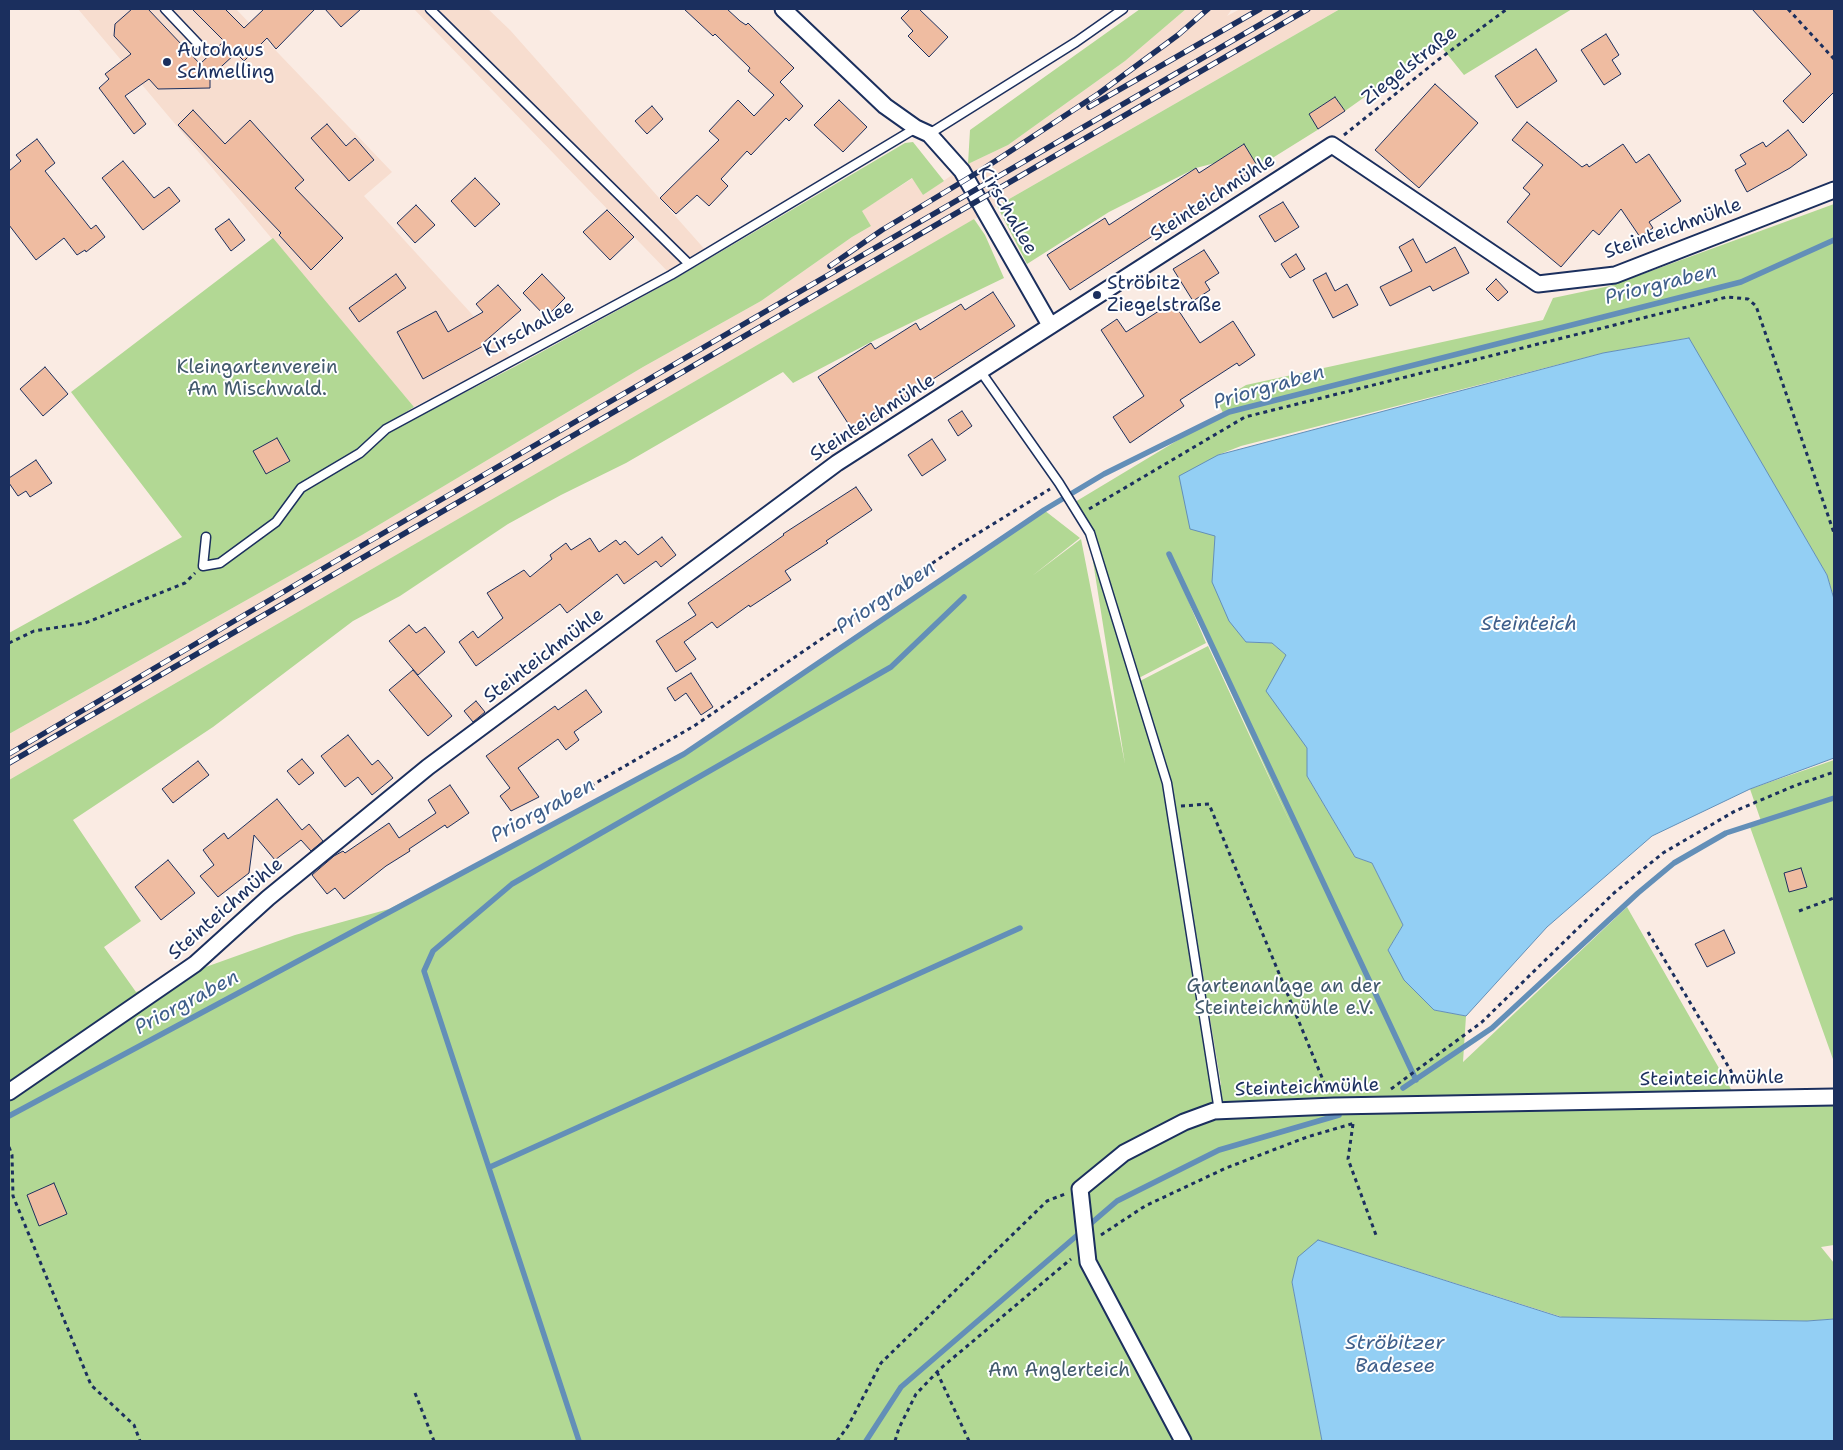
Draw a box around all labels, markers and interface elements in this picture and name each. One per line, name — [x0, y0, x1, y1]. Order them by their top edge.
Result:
street label: Ziegelstraße — [1358, 22, 1462, 110]
place label: Autohaus Schmelling — [177, 40, 275, 84]
marker: Autohaus Schmelling — [161, 56, 173, 68]
street label: Steinteichmühle — [1146, 149, 1280, 247]
street label: Kirschallee — [972, 161, 1042, 259]
street label: Steinteichmühle — [1601, 194, 1745, 264]
water label: Priorgraben — [1603, 260, 1719, 310]
place label: Ströbitz Ziegelstraße — [1107, 273, 1222, 317]
marker: Ströbitz Ziegelstraße — [1091, 289, 1103, 301]
street label: Kirschallee — [480, 296, 578, 362]
park label: Kleingartenverein Am Mischwald. — [176, 357, 338, 401]
water label: Priorgraben — [1211, 361, 1327, 415]
street label: Steinteichmühle — [806, 369, 940, 467]
water label: Priorgraben — [832, 556, 940, 640]
street label: Steinteichmühle — [479, 603, 609, 709]
water label: Steinteich — [1481, 613, 1577, 637]
water label: Priorgraben — [487, 774, 599, 848]
street label: Steinteichmühle — [164, 853, 288, 965]
water label: Priorgraben — [131, 966, 243, 1040]
park label: Gartenanlage an der Steinteichmühle e.V. — [1187, 976, 1381, 1020]
street label: Steinteichmühle — [1640, 1066, 1784, 1092]
street label: Steinteichmühle — [1234, 1074, 1380, 1102]
water label: Ströbitzer Badesee — [1345, 1332, 1445, 1379]
park label: Am Anglerteich — [988, 1360, 1130, 1382]

